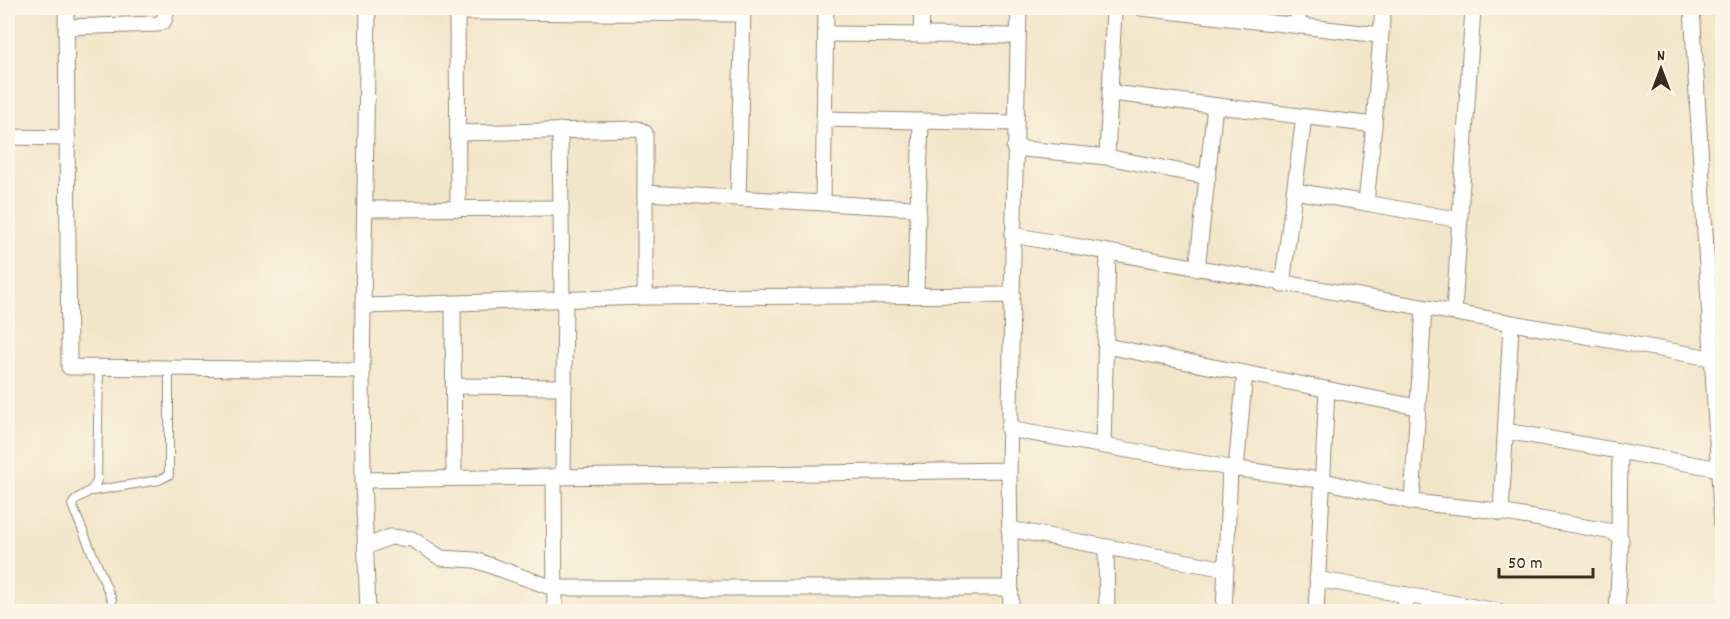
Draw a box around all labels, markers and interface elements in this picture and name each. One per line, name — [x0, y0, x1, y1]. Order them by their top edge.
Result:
north arrow — [1631, 39, 1691, 99]
text: N — [1657, 45, 1665, 68]
scale bar — [1499, 541, 1594, 579]
text: 50 m — [1508, 552, 1543, 577]

